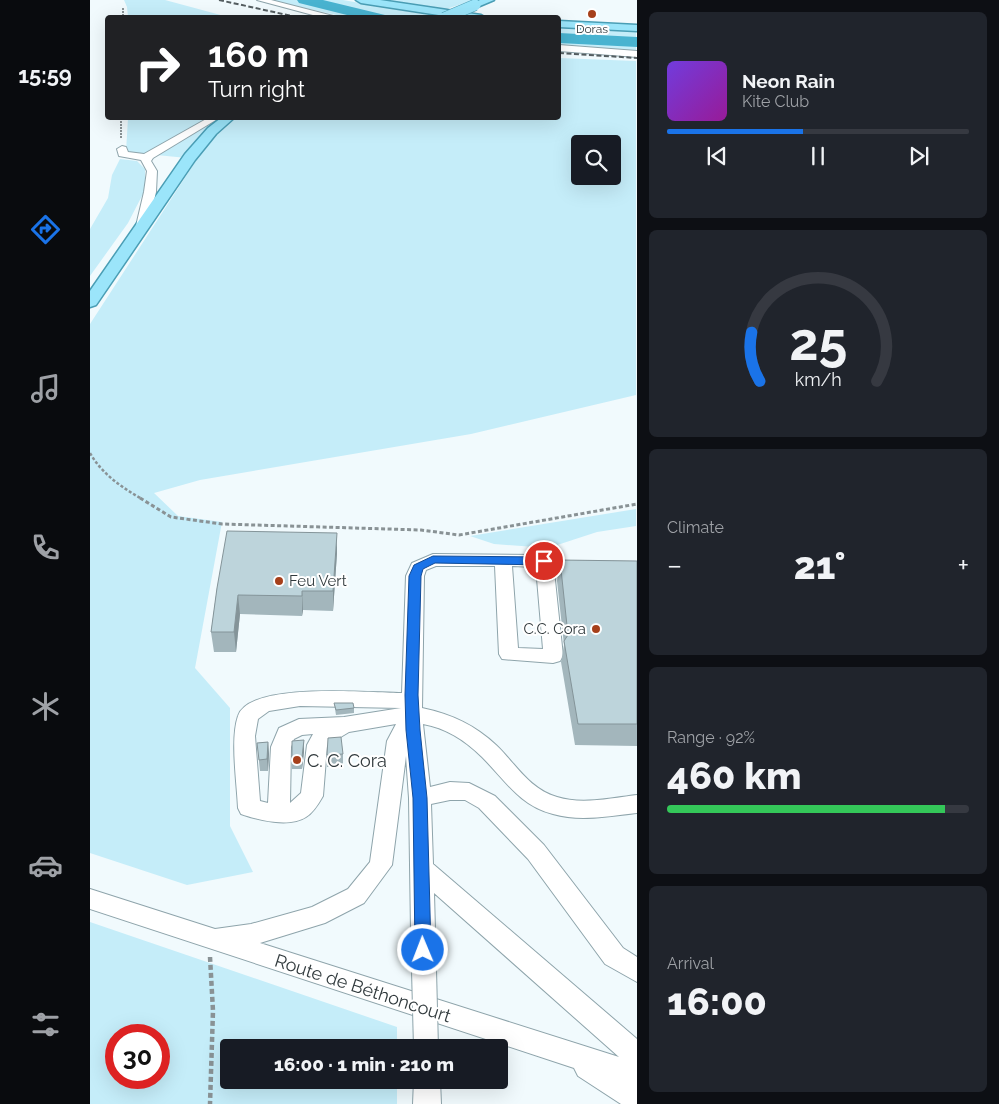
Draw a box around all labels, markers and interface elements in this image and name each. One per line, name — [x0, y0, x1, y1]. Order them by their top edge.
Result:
marker: Doras — [586, 8, 598, 20]
place label: Doras — [576, 22, 608, 36]
text: 160 m — [208, 34, 309, 75]
icon: right — [125, 35, 190, 100]
text: 15:59 — [18, 62, 72, 88]
text: Neon Rain — [742, 70, 835, 92]
text: Turn right — [208, 76, 305, 102]
text: Kite Club — [742, 92, 809, 111]
map controls — [571, 135, 621, 185]
button: search — [571, 135, 621, 185]
icon: previous — [703, 142, 731, 170]
icon: pause — [804, 142, 832, 170]
icon: next — [905, 142, 933, 170]
icon: directions — [28, 212, 63, 247]
text: 25 — [789, 311, 847, 372]
text: km/h — [794, 369, 842, 390]
icon: music — [28, 371, 63, 406]
text: Climate — [667, 518, 724, 537]
icon: phone — [28, 530, 63, 565]
pin — [523, 540, 565, 582]
text: 21° — [794, 543, 846, 588]
icon: arrive — [530, 547, 558, 575]
text: − — [667, 549, 682, 582]
text: + — [957, 549, 969, 582]
place label: Feu Vert — [289, 572, 347, 590]
marker: Feu Vert — [273, 575, 285, 587]
place label: C.C. Cora — [524, 620, 586, 638]
marker: C.C. Cora — [590, 623, 602, 635]
icon: climate — [28, 689, 63, 724]
text: Range · 92% — [667, 728, 755, 747]
place label: C. C. Cora — [307, 750, 387, 771]
text: 460 km — [667, 753, 801, 798]
marker: C. C. Cora — [291, 754, 303, 766]
icon: car — [28, 848, 63, 883]
position arrow — [396, 923, 448, 975]
street label: Route de Béthoncourt — [272, 950, 454, 1026]
text: Arrival — [667, 954, 714, 973]
text: 16:00 — [667, 979, 767, 1024]
icon: filters — [28, 1007, 63, 1042]
speed limit sign: 30 — [105, 1024, 170, 1089]
text: 16:00 · 1 min · 210 m — [274, 1053, 454, 1075]

